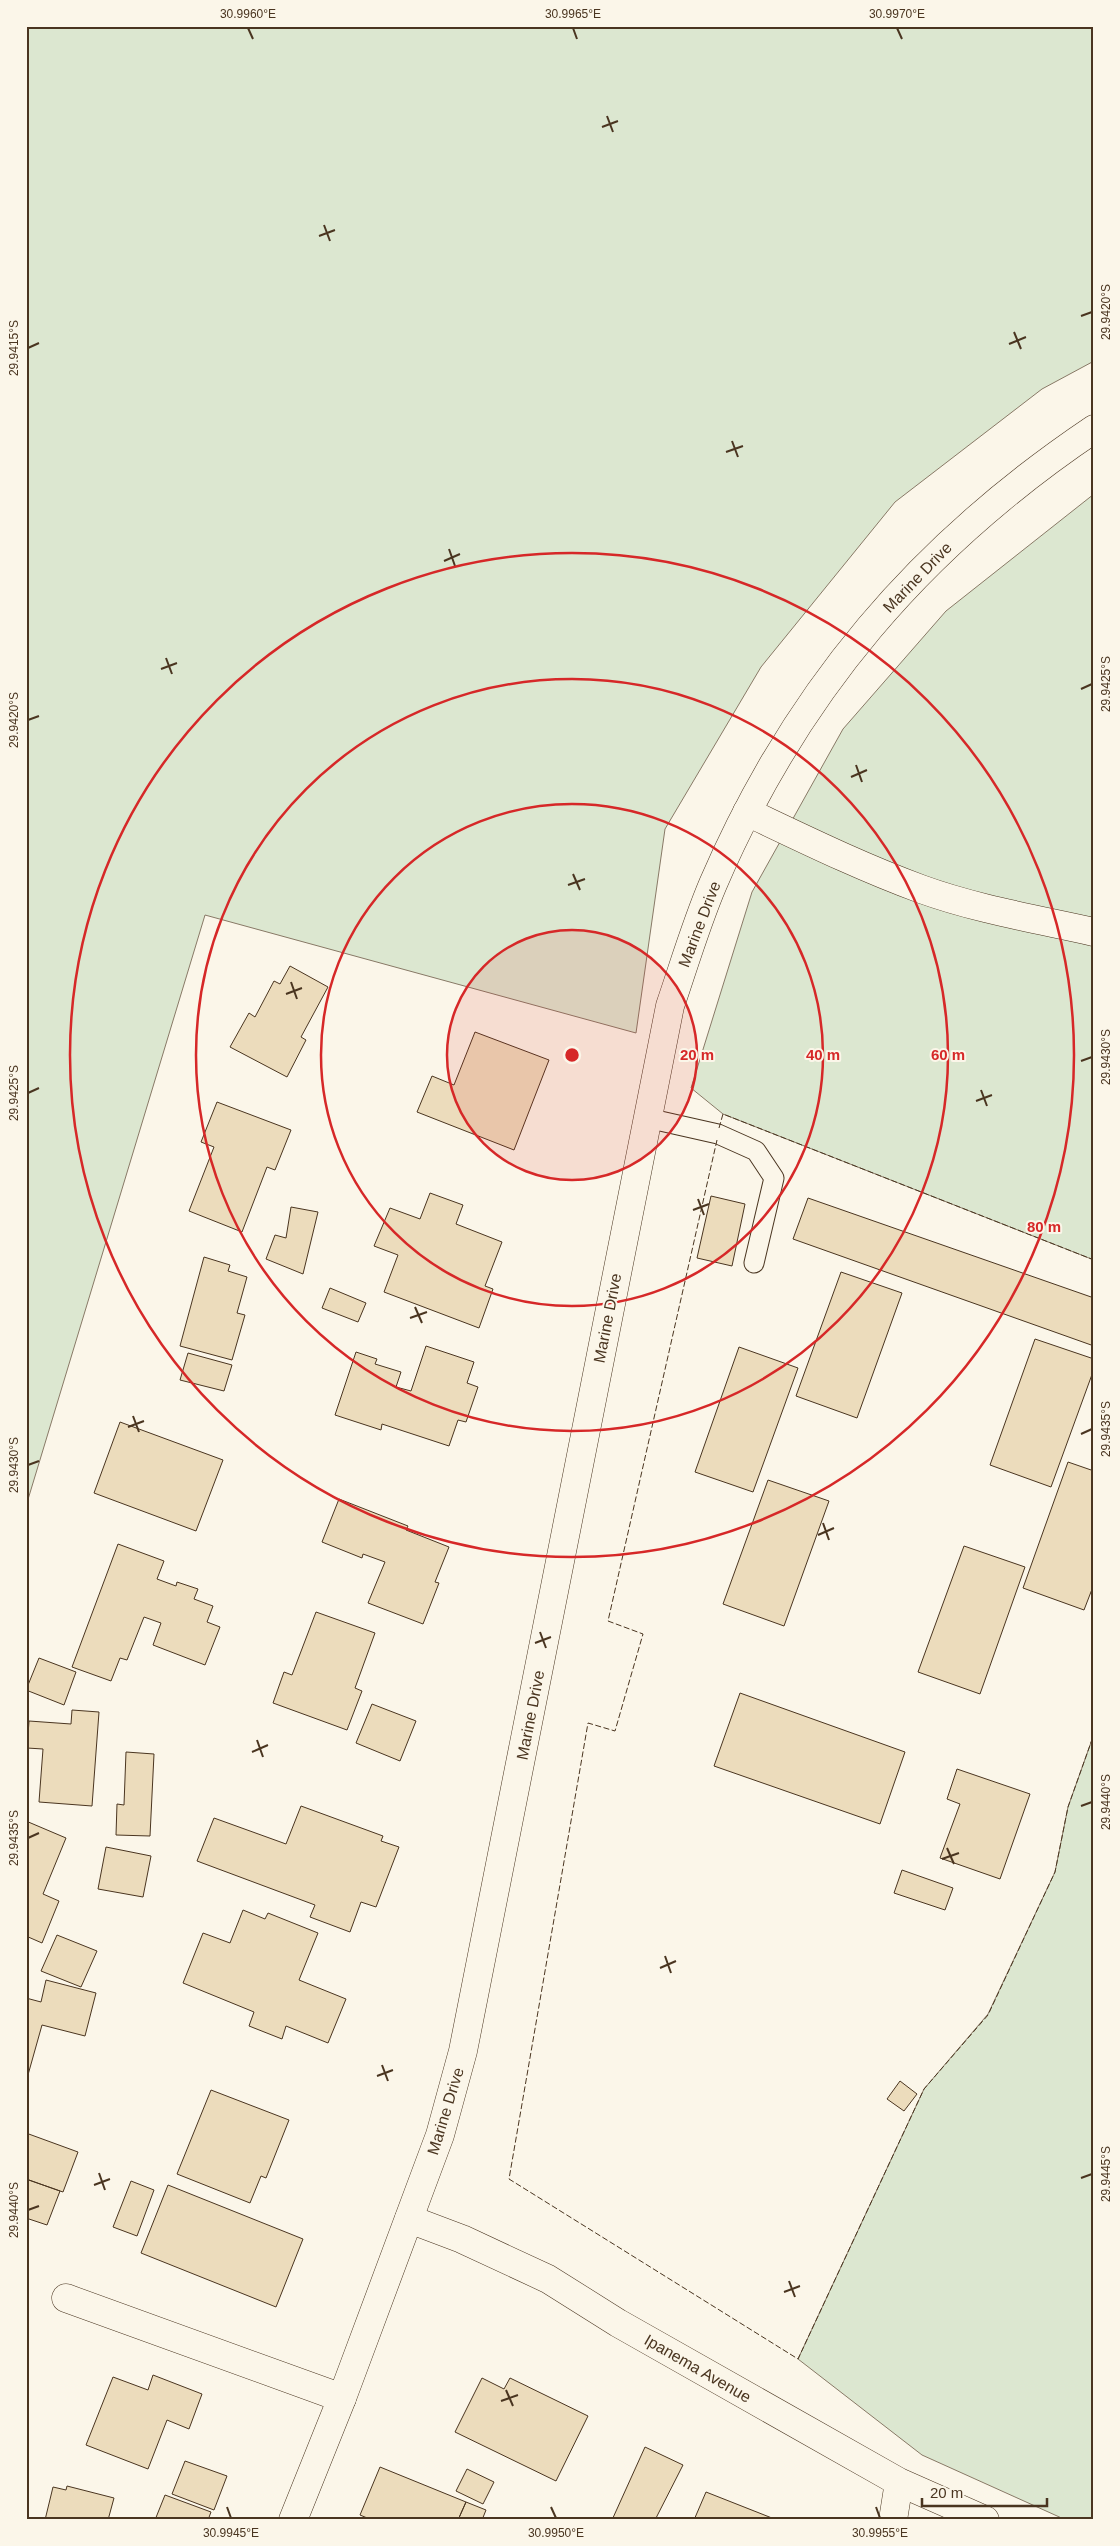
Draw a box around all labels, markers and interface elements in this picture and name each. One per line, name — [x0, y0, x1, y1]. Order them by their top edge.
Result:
text: 30.9960°E — [220, 7, 276, 21]
text: 30.9965°E — [545, 7, 601, 21]
text: 30.9970°E — [869, 7, 925, 21]
text: 29.9420°S — [1099, 284, 1113, 340]
text: 29.9415°S — [7, 320, 21, 376]
street label: Marine Drive — [880, 539, 955, 616]
text: 29.9425°S — [1099, 656, 1113, 712]
text: 29.9420°S — [7, 692, 21, 748]
street label: Marine Drive — [675, 879, 724, 970]
text: 29.9430°S — [1099, 1029, 1113, 1085]
centre of rings — [563, 1046, 581, 1064]
text: 20 m — [680, 1046, 714, 1063]
text: 40 m — [806, 1046, 840, 1063]
text: 60 m — [931, 1046, 965, 1063]
text: 29.9425°S — [7, 1065, 21, 1121]
text: 80 m — [1027, 1218, 1061, 1235]
street label: Marine Drive — [590, 1272, 625, 1364]
text: 29.9435°S — [1099, 1401, 1113, 1457]
text: 29.9430°S — [7, 1437, 21, 1493]
street label: Marine Drive — [513, 1669, 548, 1761]
text: 29.9440°S — [1099, 1774, 1113, 1830]
text: 29.9435°S — [7, 1810, 21, 1866]
street label: Marine Drive — [424, 2065, 467, 2157]
text: 29.9445°S — [1099, 2146, 1113, 2202]
text: 29.9440°S — [7, 2182, 21, 2238]
street label: Ipanema Avenue — [642, 2331, 754, 2406]
scale bar — [922, 2476, 1048, 2508]
text: 20 m — [930, 2484, 963, 2501]
text: 30.9945°E — [203, 2526, 259, 2540]
text: 30.9950°E — [528, 2526, 584, 2540]
text: 30.9955°E — [852, 2526, 908, 2540]

